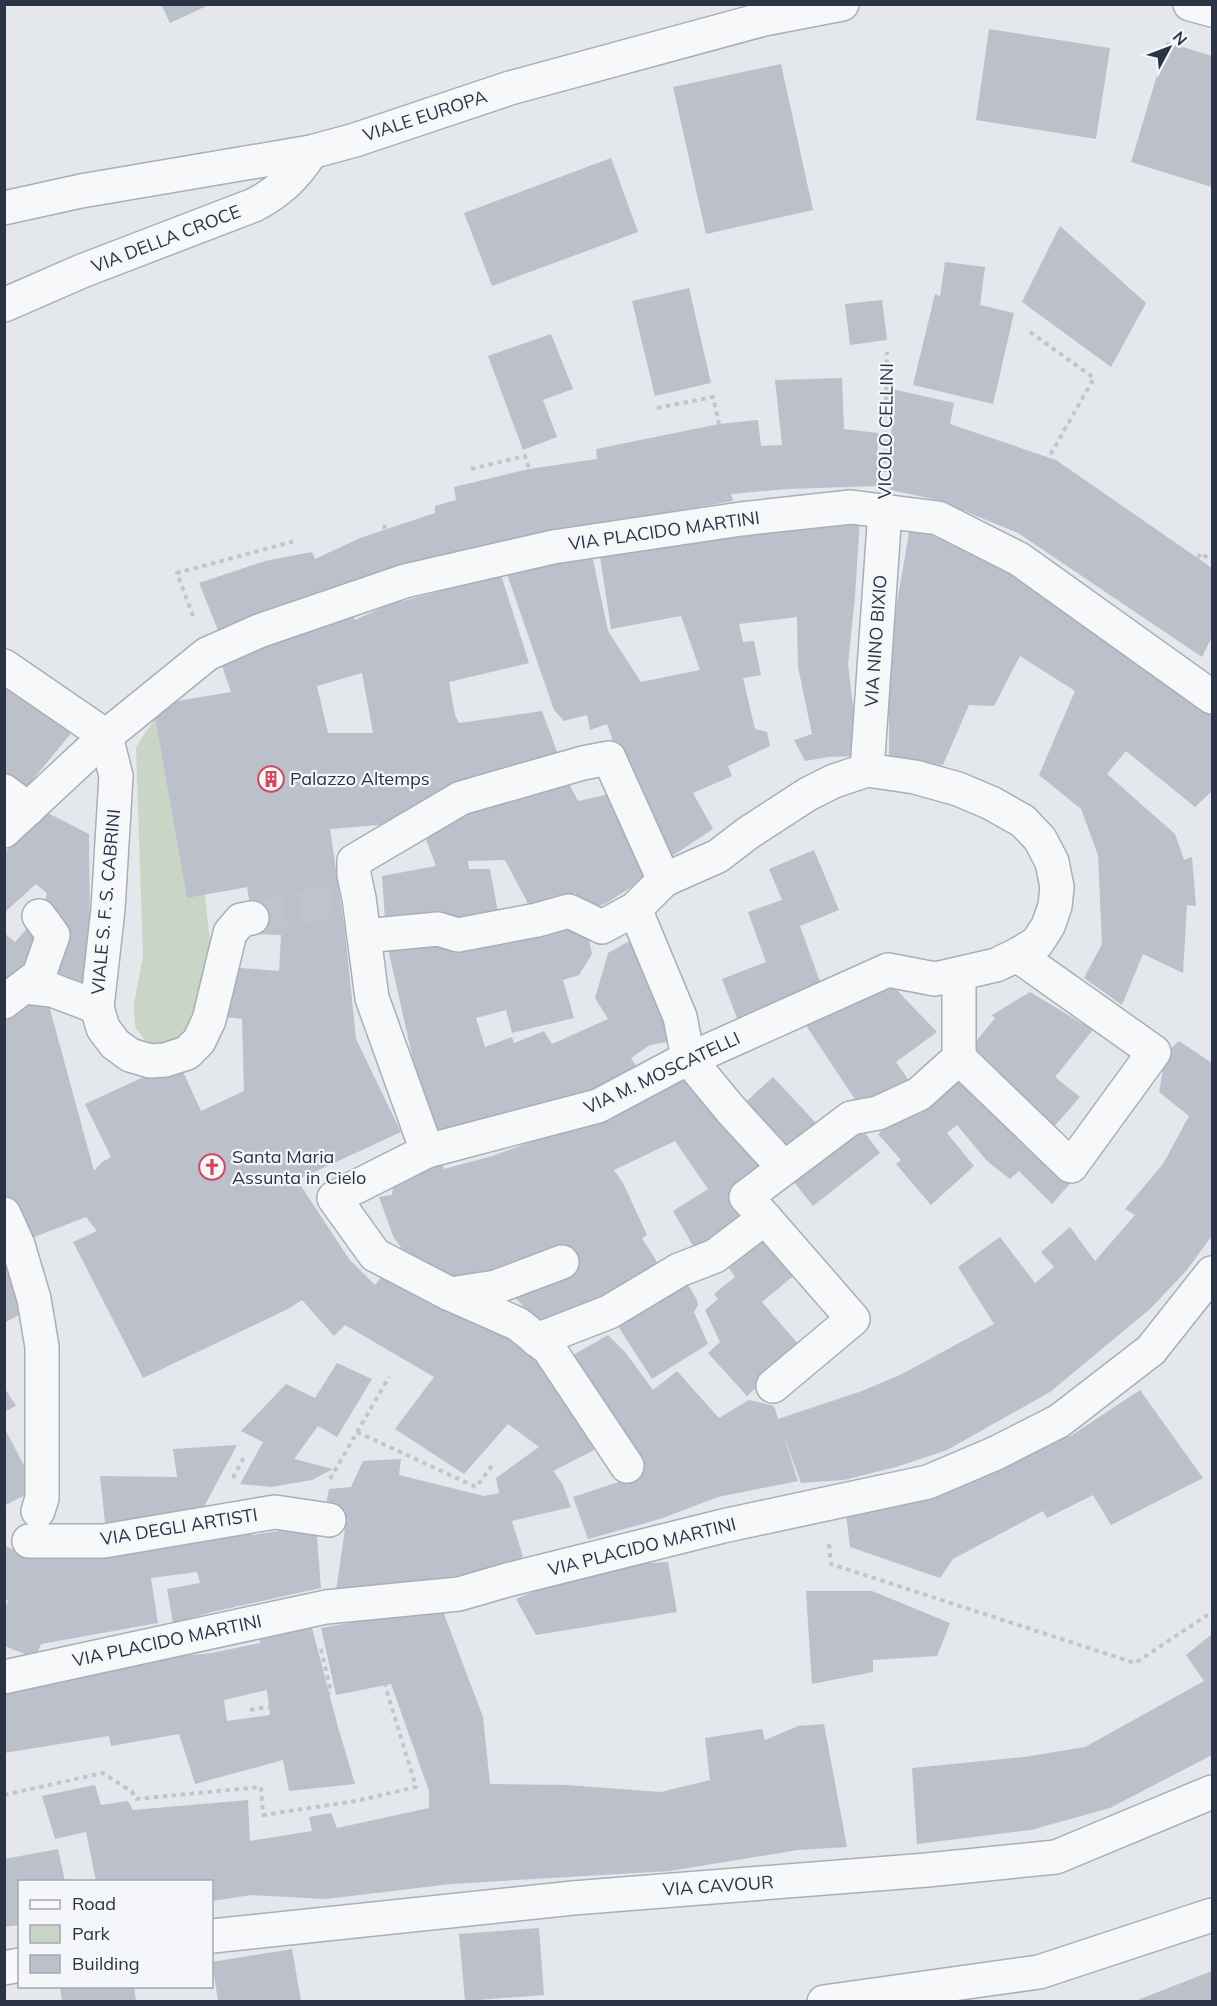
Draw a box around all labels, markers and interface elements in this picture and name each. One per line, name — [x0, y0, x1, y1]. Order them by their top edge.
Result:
north arrow — [1139, 18, 1199, 78]
text: N — [1169, 27, 1192, 49]
street label: VIALE EUROPA — [360, 85, 490, 146]
street label: VIA DELLA CROCE — [88, 200, 244, 278]
street label: VICOLO CELLINI — [873, 363, 898, 499]
street label: VIA PLACIDO MARTINI — [567, 506, 761, 555]
street label: VIA NINO BIXIO — [859, 574, 892, 708]
building icon: Palazzo Altemps — [256, 764, 286, 794]
place label: Palazzo Altemps — [290, 767, 430, 790]
street label: VIALE S. F. S. CABRINI — [86, 808, 125, 996]
street label: VIA M. MOSCATELLI — [580, 1026, 743, 1119]
place label: Santa Maria Assunta in Cielo — [232, 1145, 366, 1189]
church icon: Santa Maria Assunta in Cielo — [197, 1152, 227, 1182]
street label: VIA DEGLI ARTISTI — [99, 1503, 259, 1550]
street label: VIA PLACIDO MARTINI — [546, 1512, 738, 1581]
street label: VIA PLACIDO MARTINI — [70, 1609, 264, 1672]
street label: VIA CAVOUR — [662, 1870, 774, 1901]
legend — [18, 1880, 213, 1988]
text: Road — [72, 1892, 116, 1915]
text: Park — [72, 1922, 111, 1945]
text: Building — [72, 1952, 140, 1975]

